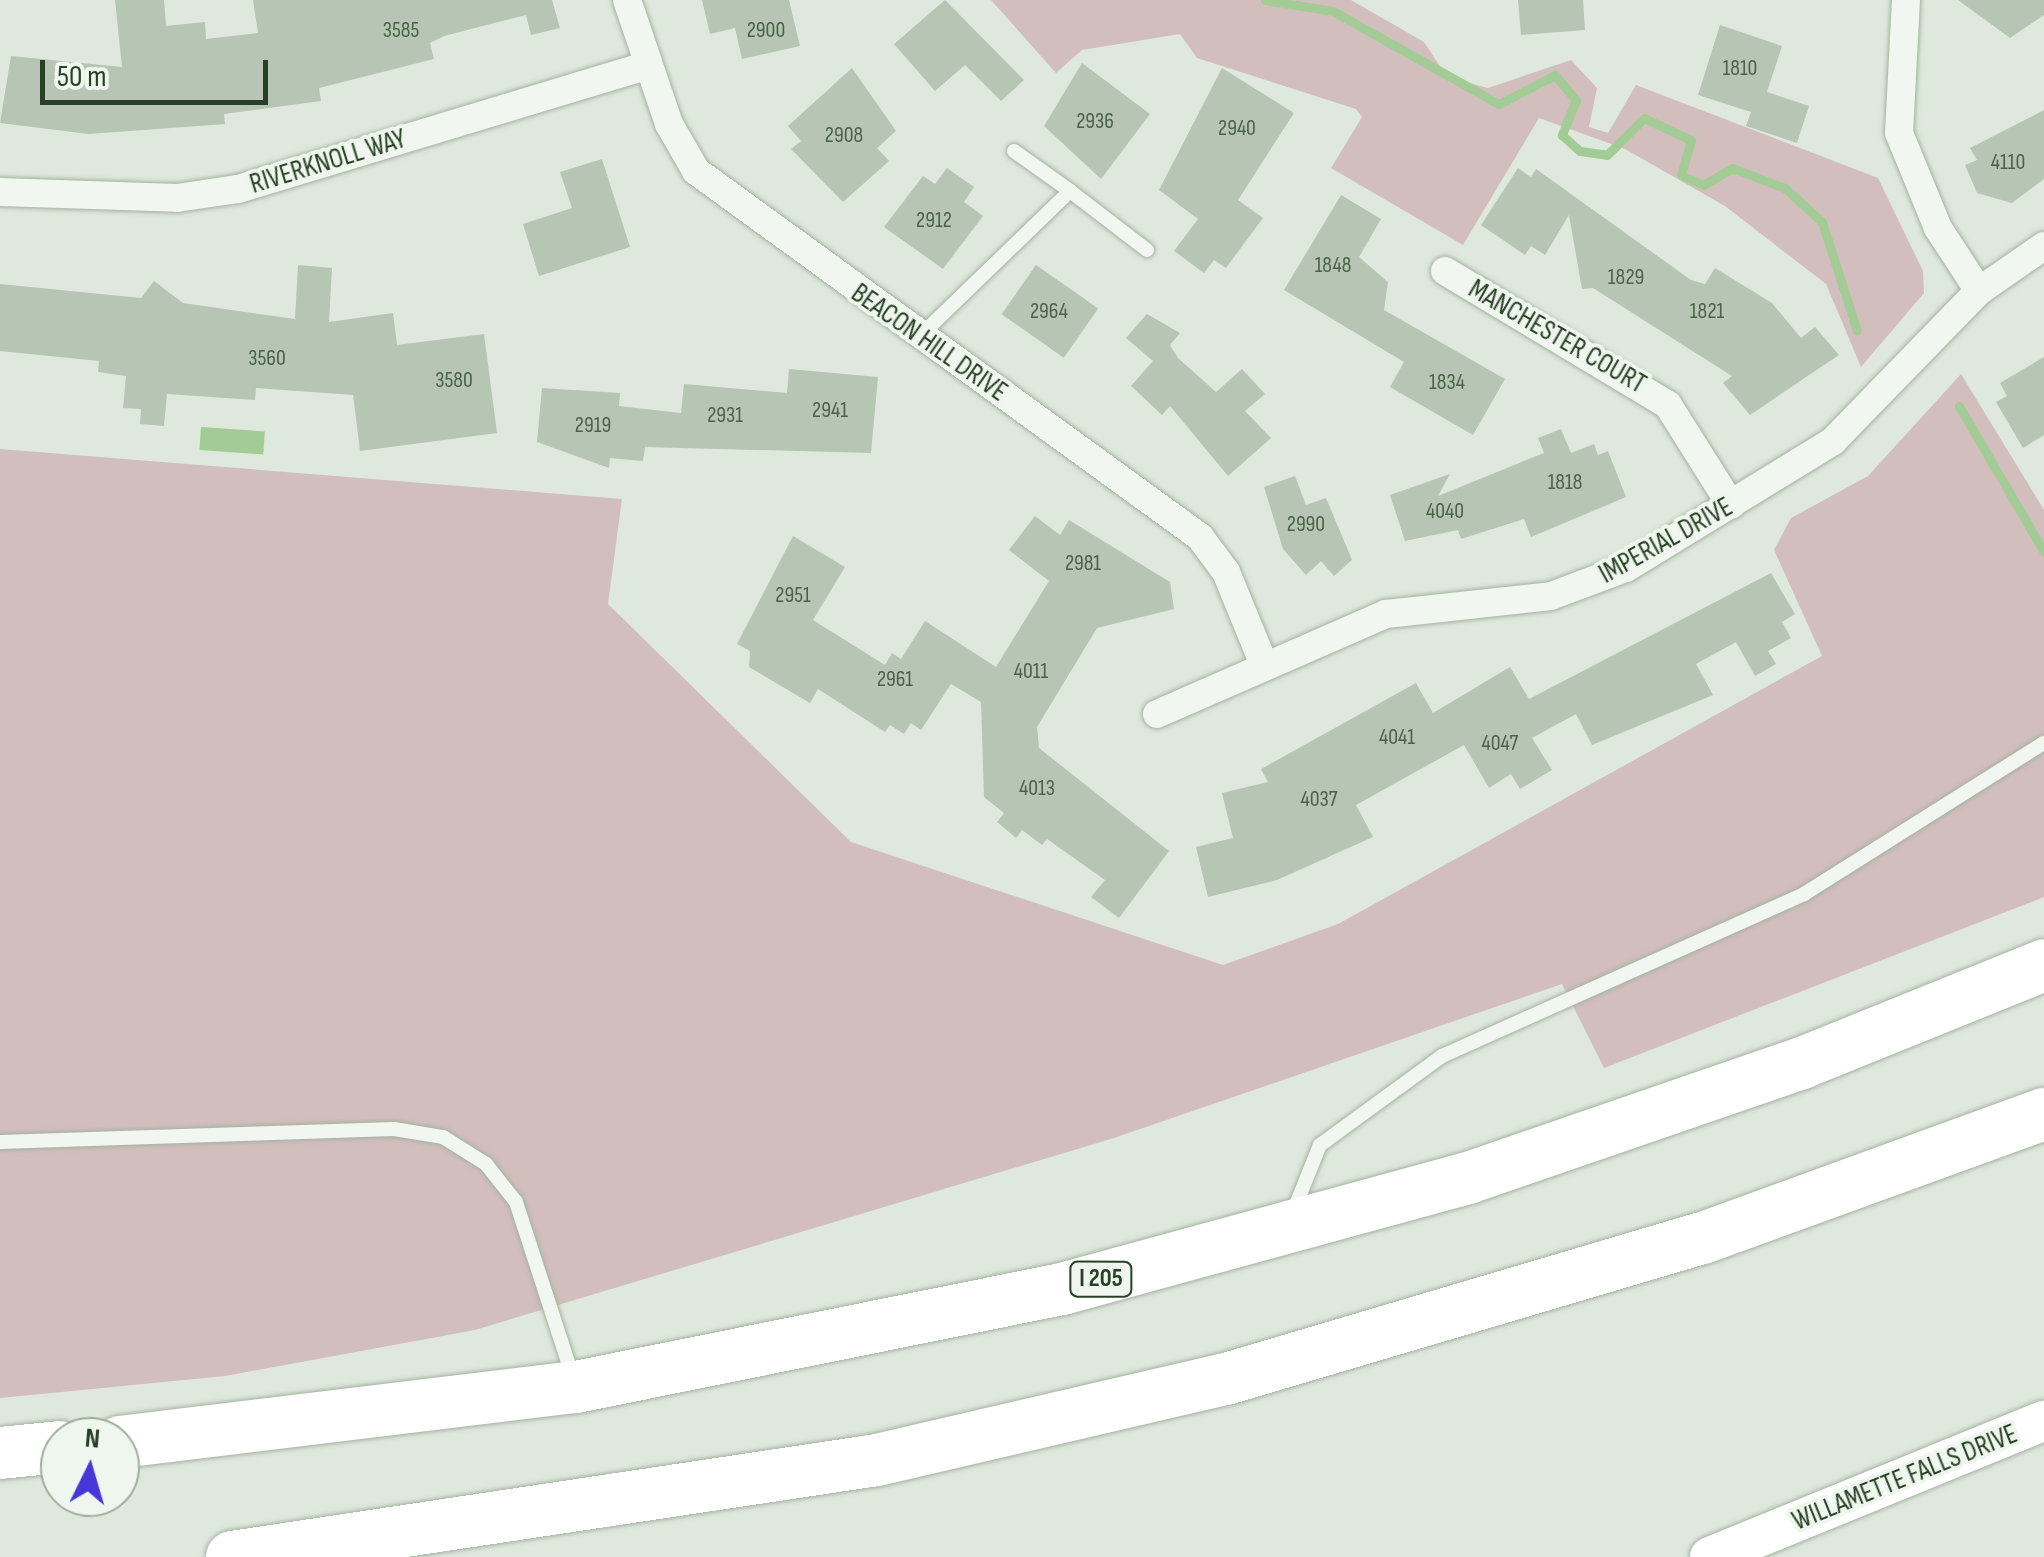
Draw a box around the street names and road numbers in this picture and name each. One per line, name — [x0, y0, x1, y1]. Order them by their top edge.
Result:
street label: RIVERKNOLL WAY — [246, 122, 410, 202]
street label: MANCHESTER COURT — [1462, 273, 1652, 401]
street label: BEACON HILL DRIVE — [844, 277, 1014, 409]
street label: IMPERIAL DRIVE — [1593, 491, 1739, 591]
road number: I 205 — [1068, 1259, 1134, 1299]
street label: WILLAMETTE FALLS DRIVE — [1788, 1417, 2022, 1539]

